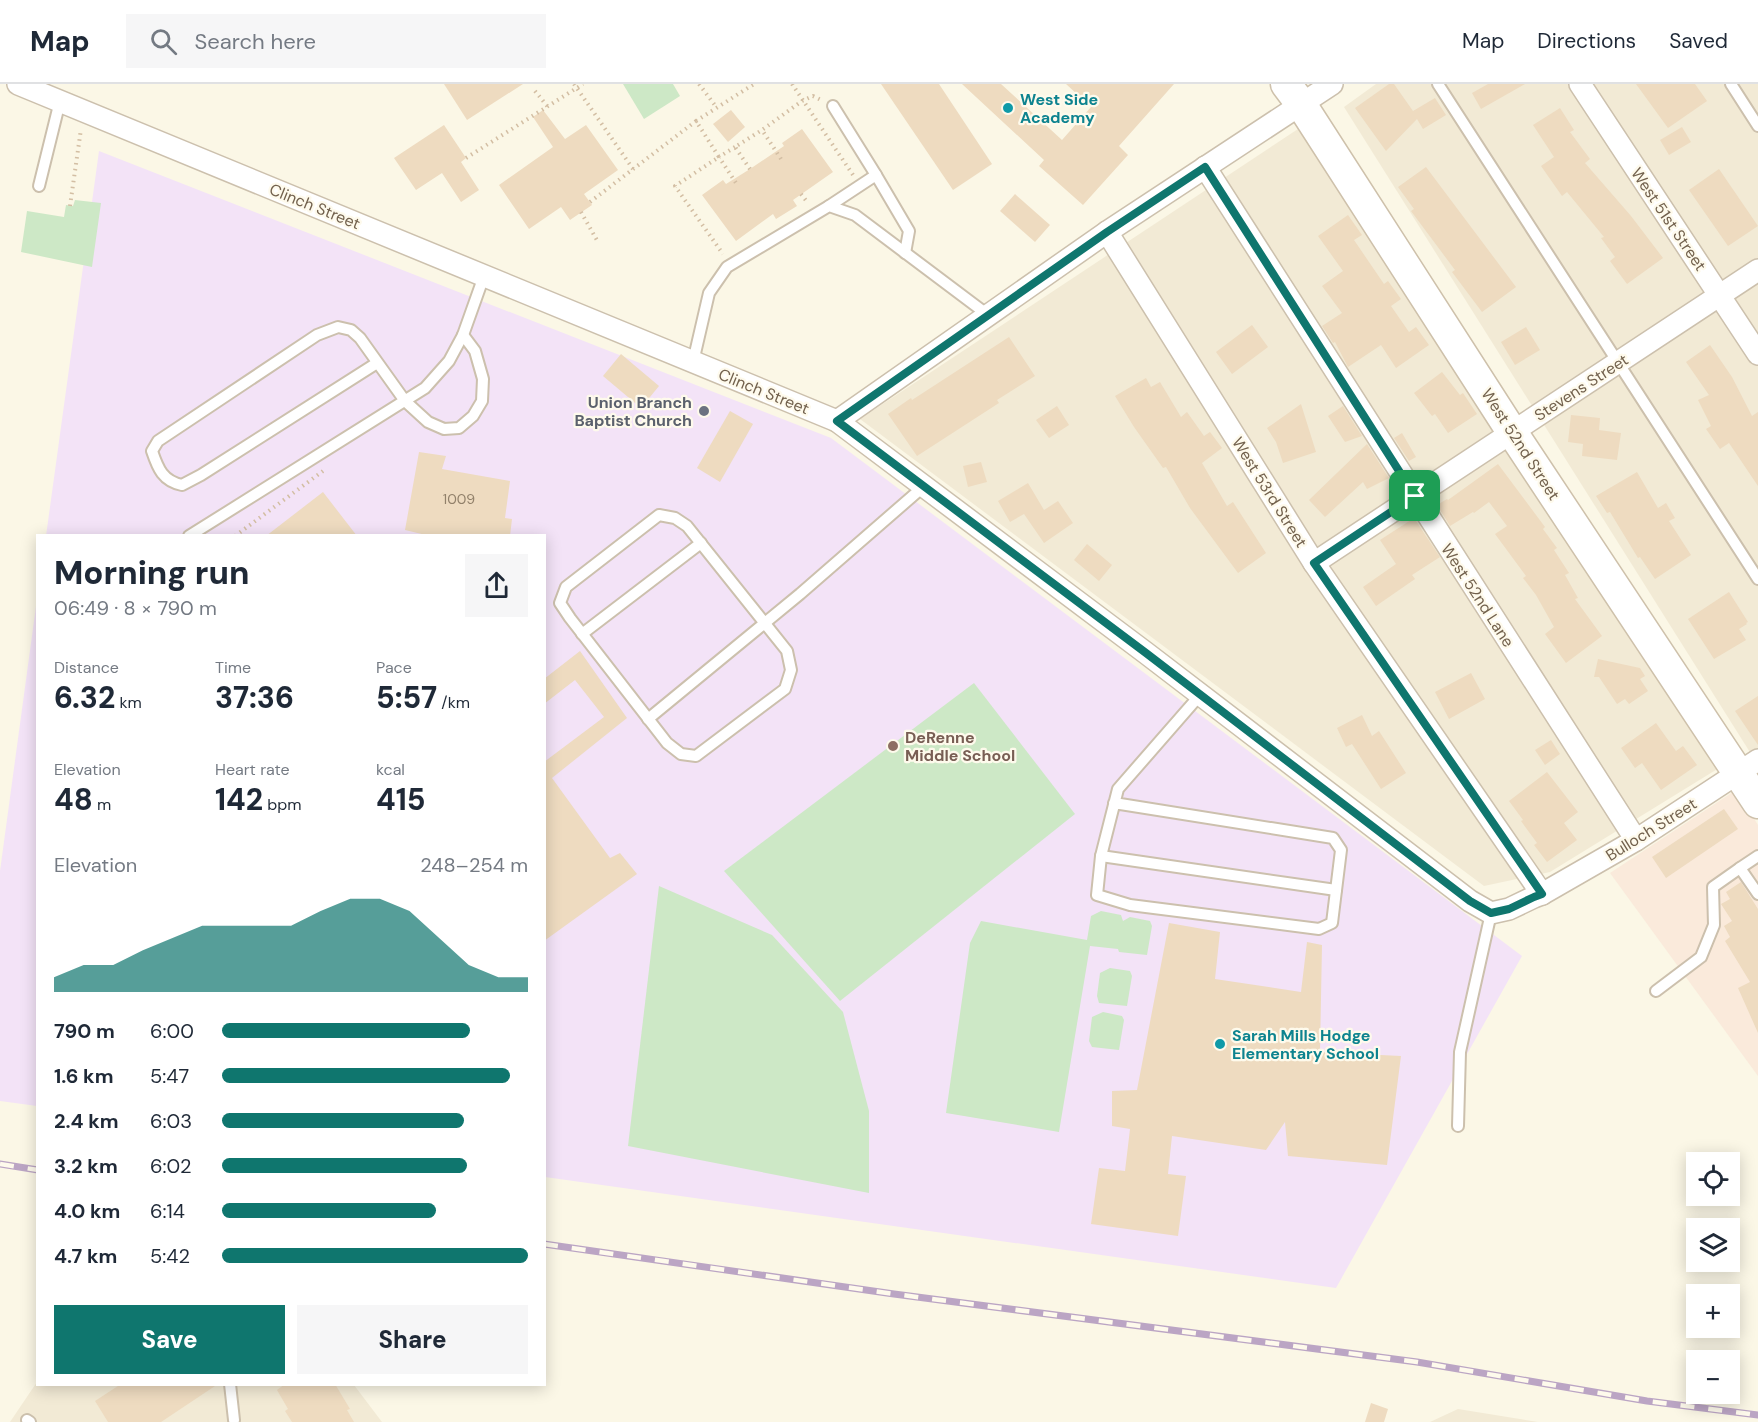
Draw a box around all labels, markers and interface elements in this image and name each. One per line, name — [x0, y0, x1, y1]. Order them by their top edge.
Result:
search box — [126, 14, 546, 68]
text: Map — [30, 23, 90, 60]
icon: search — [147, 25, 180, 58]
text: Search here — [195, 27, 316, 56]
text: Map — [1462, 27, 1504, 55]
text: Directions — [1537, 27, 1636, 55]
text: Saved — [1669, 27, 1728, 55]
place label: West Side Academy — [1020, 89, 1098, 128]
marker: West Side Academy — [1001, 101, 1015, 115]
street label: West 51st Street — [1626, 164, 1711, 275]
street label: Clinch Street — [266, 179, 363, 234]
street label: Stevens Street — [1530, 349, 1632, 426]
street label: Clinch Street — [715, 364, 812, 419]
street label: West 52nd Street — [1477, 384, 1565, 504]
place label: Union Branch Baptist Church — [574, 392, 692, 431]
marker: Union Branch Baptist Church — [697, 404, 711, 418]
street label: West 53rd Street — [1227, 433, 1312, 551]
pin — [1389, 470, 1440, 521]
icon: arrive — [1398, 479, 1431, 512]
house number: 1009 — [443, 490, 475, 508]
street label: West 52nd Lane — [1436, 539, 1519, 651]
text: Morning run — [54, 551, 249, 594]
button: share — [465, 554, 528, 617]
text: 06:49 · 8 × 790 m — [54, 595, 217, 621]
text: Distance — [54, 657, 119, 678]
text: Time — [215, 657, 251, 678]
text: Pace — [376, 657, 412, 678]
text: 6.32 — [54, 678, 115, 717]
text: 37:36 — [215, 678, 294, 717]
text: 5:57 — [376, 678, 437, 717]
text: km — [115, 692, 142, 713]
text: /km — [437, 692, 470, 713]
place label: DeRenne Middle School — [905, 727, 1015, 766]
marker: DeRenne Middle School — [886, 739, 900, 753]
text: Elevation — [54, 759, 121, 780]
text: Heart rate — [215, 759, 290, 780]
text: kcal — [376, 759, 405, 780]
text: 48 — [54, 780, 93, 819]
text: 142 — [215, 780, 263, 819]
text: 415 — [376, 780, 425, 819]
street label: Bulloch Street — [1602, 793, 1701, 866]
text: m — [93, 794, 111, 815]
text: bpm — [263, 794, 302, 815]
text: Elevation — [54, 852, 137, 878]
text: 248–254 m — [420, 852, 528, 878]
text: 790 m — [54, 1018, 115, 1044]
text: 6:00 — [150, 1018, 194, 1044]
place label: Sarah Mills Hodge Elementary School — [1232, 1025, 1379, 1064]
marker: Sarah Mills Hodge Elementary School — [1213, 1037, 1227, 1051]
text: 1.6 km — [54, 1063, 113, 1089]
text: 5:47 — [150, 1063, 189, 1089]
text: 2.4 km — [54, 1108, 119, 1134]
text: 6:03 — [150, 1108, 192, 1134]
map controls — [1686, 1152, 1740, 1404]
button: locate — [1686, 1152, 1740, 1206]
text: 3.2 km — [54, 1153, 118, 1179]
text: 6:02 — [150, 1153, 192, 1179]
text: 4.0 km — [54, 1198, 120, 1224]
text: 6:14 — [150, 1198, 185, 1224]
button: layers — [1686, 1218, 1740, 1272]
text: 4.7 km — [54, 1243, 117, 1269]
text: 5:42 — [150, 1243, 190, 1269]
button: + — [1686, 1284, 1740, 1338]
button: Save — [54, 1305, 285, 1374]
button: Share — [297, 1305, 528, 1374]
button: − — [1686, 1350, 1740, 1404]

